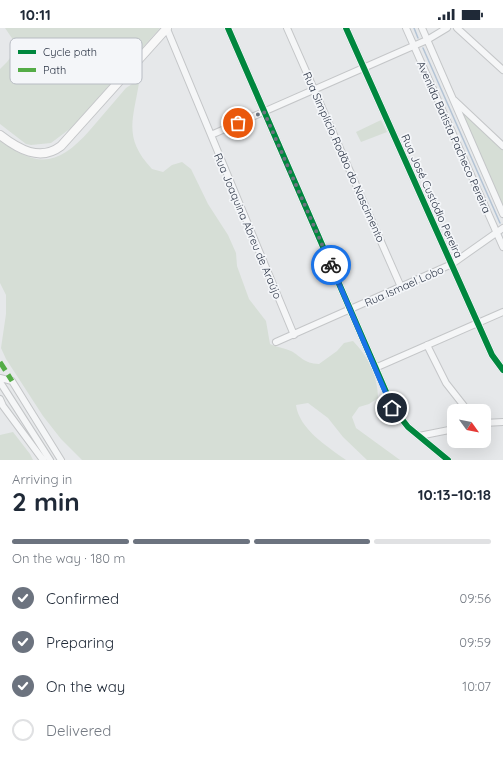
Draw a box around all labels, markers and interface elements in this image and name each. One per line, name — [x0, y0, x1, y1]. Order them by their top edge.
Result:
text: 10:11 — [20, 5, 51, 24]
legend — [10, 38, 142, 84]
text: Cycle path — [43, 45, 97, 59]
street label: Avenida Batista Pacheco Pereira — [414, 59, 494, 215]
text: Path — [43, 63, 66, 77]
street label: Rua Simplício Rodão do Nascimento — [300, 70, 388, 245]
pin — [221, 106, 255, 140]
icon: bag — [227, 112, 249, 134]
street label: Rua José Custódio Pereira — [398, 132, 466, 260]
street label: Rua Joaquina Abreu de Araújo — [211, 151, 285, 301]
courier — [311, 245, 351, 285]
icon: bike — [320, 254, 342, 276]
street label: Rua Ismael Lobo — [362, 262, 446, 310]
pin — [375, 391, 409, 425]
icon: home — [381, 397, 403, 419]
north arrow — [447, 404, 491, 448]
map controls — [447, 404, 491, 448]
text: Arriving in — [12, 471, 72, 487]
text: 2 min — [12, 485, 80, 518]
text: 10:13–10:18 — [418, 485, 491, 504]
text: On the way · 180 m — [12, 550, 125, 566]
icon: check — [12, 587, 34, 609]
text: Confirmed — [46, 589, 119, 608]
text: 09:56 — [460, 590, 491, 606]
icon: check — [12, 631, 34, 653]
text: Preparing — [46, 633, 114, 652]
text: 09:59 — [459, 634, 491, 650]
icon: check — [12, 675, 34, 697]
text: On the way — [46, 677, 125, 696]
text: 10:07 — [462, 678, 491, 694]
text: Delivered — [46, 721, 111, 740]

